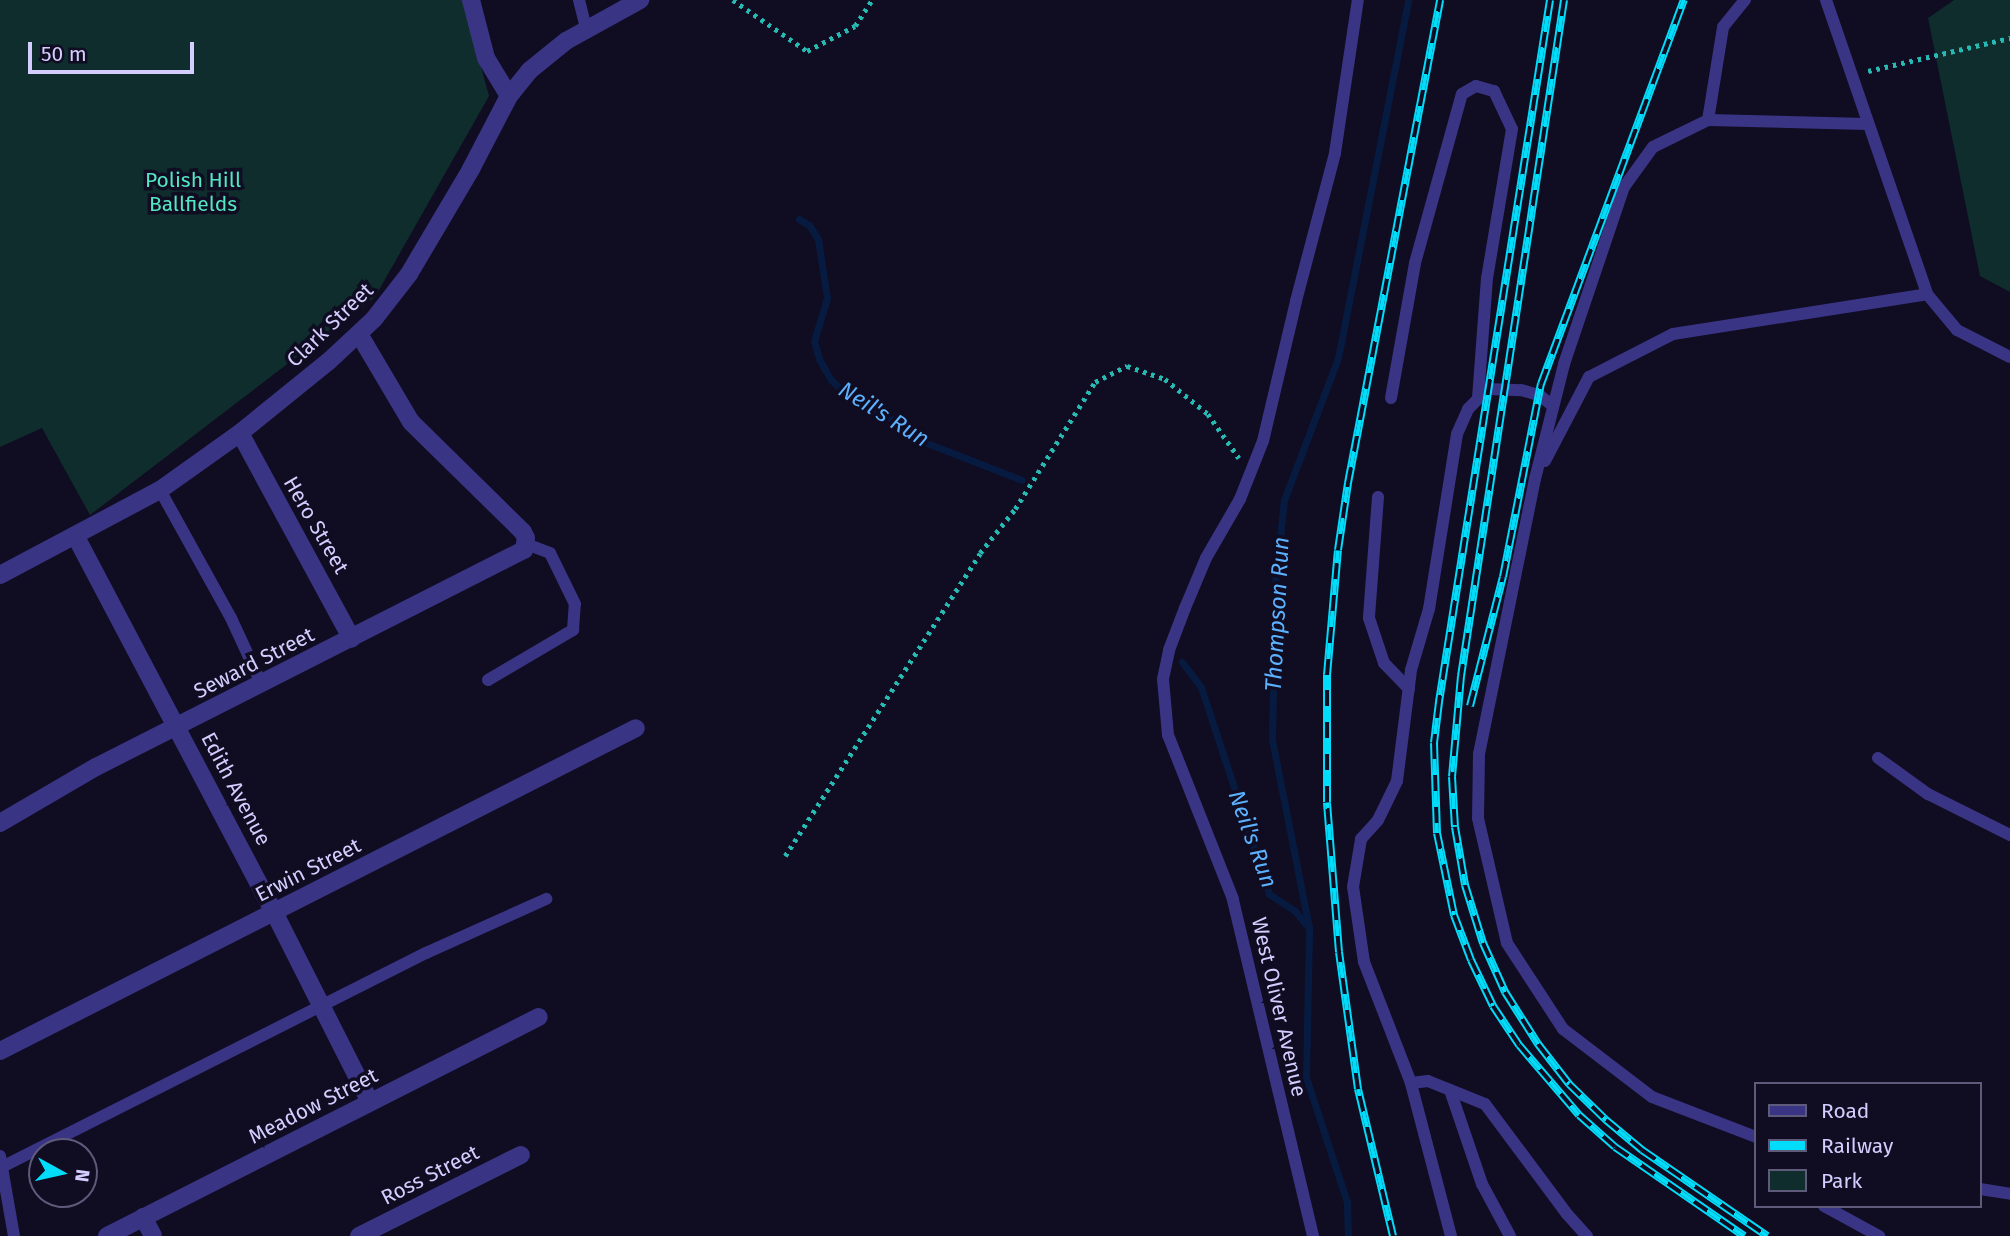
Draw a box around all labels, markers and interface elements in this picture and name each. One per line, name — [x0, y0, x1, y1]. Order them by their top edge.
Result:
scale bar — [32, 28, 198, 72]
text: 50 m — [41, 41, 87, 67]
park label: Polish Hill Ballfields — [145, 167, 241, 217]
street label: Clark Street — [282, 278, 378, 372]
water label: Neil's Run — [834, 375, 934, 453]
street label: Hero Street — [278, 472, 354, 578]
water label: Thompson Run — [1259, 536, 1295, 692]
street label: Seward Street — [190, 622, 318, 704]
street label: Edith Avenue — [196, 728, 276, 850]
water label: Neil's Run — [1223, 786, 1283, 892]
street label: Erwin Street — [251, 833, 365, 907]
street label: West Oliver Avenue — [1246, 915, 1312, 1099]
street label: Meadow Street — [244, 1063, 382, 1149]
legend — [1755, 1082, 1982, 1208]
text: Road — [1821, 1098, 1869, 1124]
text: Railway — [1821, 1133, 1893, 1159]
north arrow — [28, 1138, 98, 1208]
street label: Ross Street — [377, 1140, 483, 1210]
text: N — [70, 1168, 95, 1184]
text: Park — [1821, 1168, 1862, 1194]

